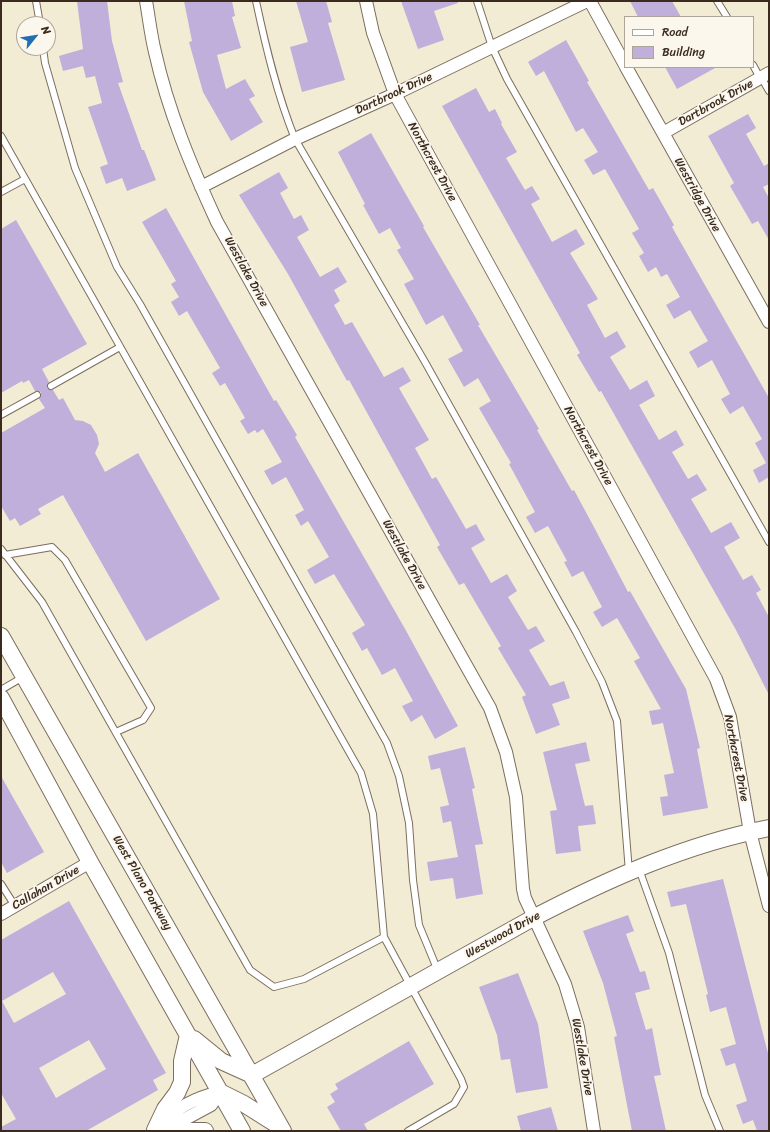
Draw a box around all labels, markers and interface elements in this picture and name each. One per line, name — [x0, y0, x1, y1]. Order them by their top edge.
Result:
north arrow — [16, 16, 56, 56]
legend — [624, 16, 754, 68]
text: Road — [662, 21, 688, 43]
text: N — [36, 22, 56, 38]
text: Building — [662, 41, 705, 63]
street label: Dartbrook Drive — [353, 70, 435, 118]
street label: Dartbrook Drive — [676, 76, 756, 130]
street label: Northcrest Drive — [404, 120, 460, 204]
street label: Westridge Drive — [671, 155, 723, 235]
street label: Westlake Drive — [221, 234, 271, 310]
street label: Northcrest Drive — [560, 404, 616, 488]
street label: Westlake Drive — [379, 517, 429, 593]
street label: Northcrest Drive — [721, 713, 751, 803]
street label: West Plano Parkway — [109, 833, 175, 933]
street label: Callahan Drive — [10, 863, 82, 913]
street label: Westwood Drive — [463, 909, 543, 961]
street label: Westlake Drive — [568, 1017, 596, 1097]

